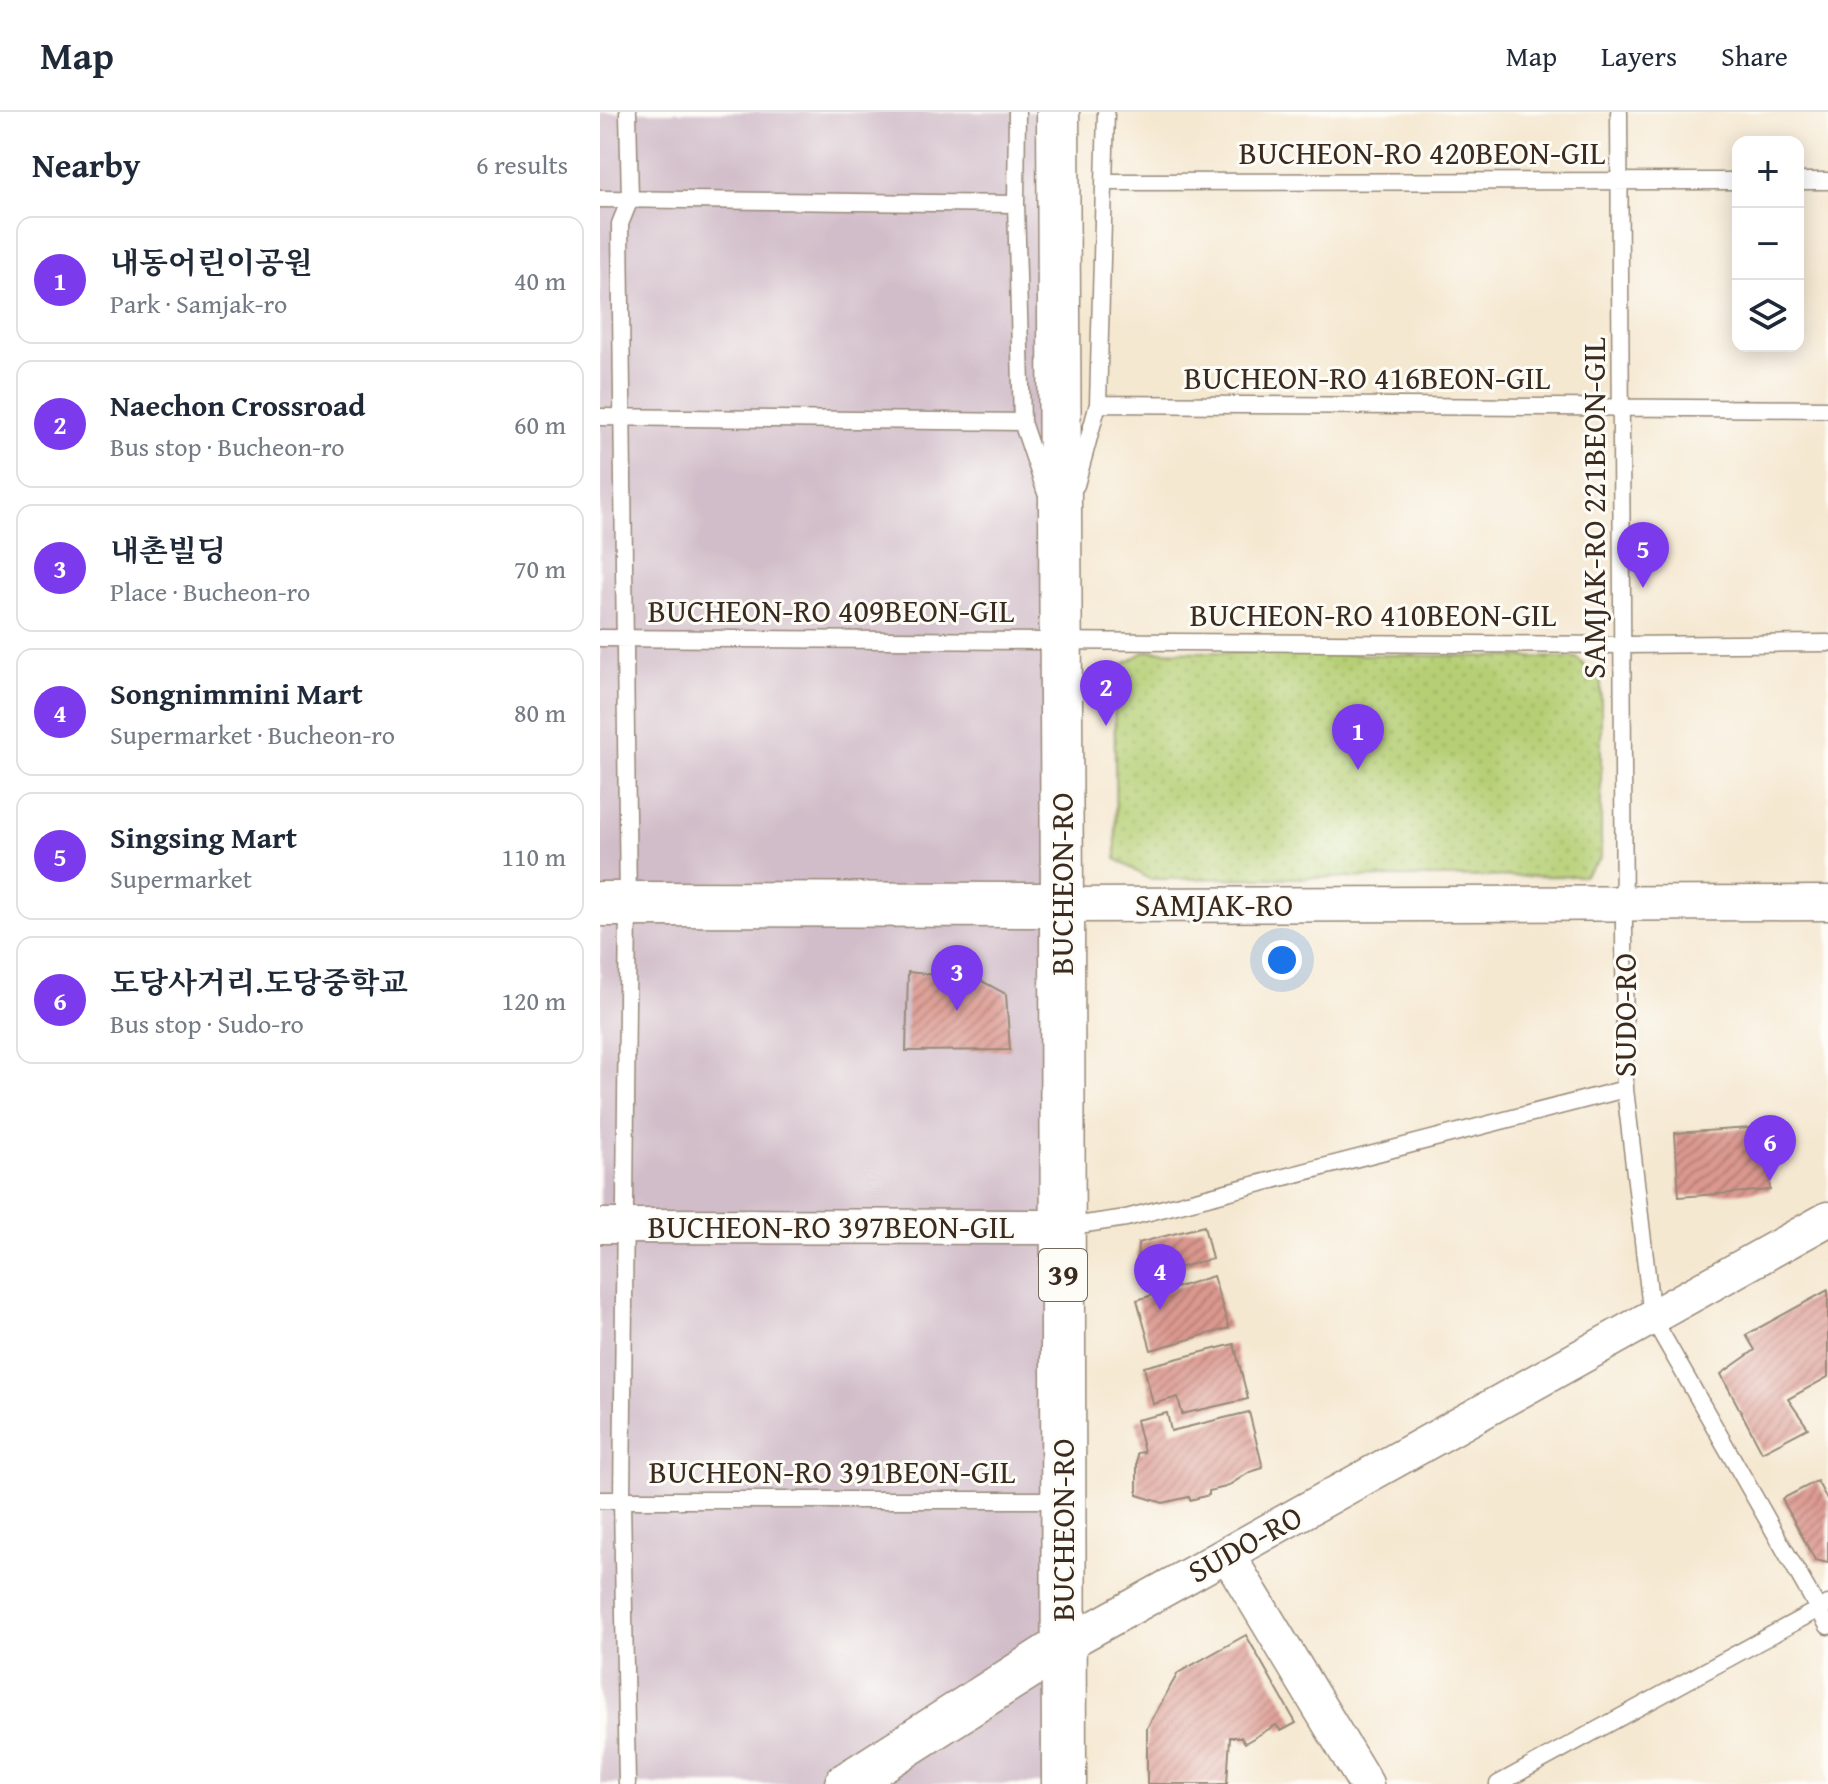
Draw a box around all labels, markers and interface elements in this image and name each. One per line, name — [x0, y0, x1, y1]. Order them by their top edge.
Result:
text: Map — [40, 27, 114, 83]
text: Map — [1506, 35, 1557, 76]
text: Layers — [1601, 35, 1677, 76]
text: Share — [1721, 35, 1788, 76]
street label: BUCHEON-RO 420BEON-GIL — [1239, 129, 1606, 176]
map controls — [1732, 136, 1804, 352]
button: + — [1732, 136, 1804, 208]
text: Nearby — [32, 140, 141, 189]
text: 6 results — [476, 145, 568, 184]
button: − — [1732, 208, 1804, 280]
text: 내동어린이공원 — [110, 240, 313, 284]
text: 1 — [53, 261, 67, 300]
text: 40 m — [514, 261, 566, 300]
button: layers — [1732, 280, 1804, 352]
text: Park · Samjak-ro — [110, 284, 287, 323]
street label: SAMJAK-RO 221BEON-GIL — [1570, 337, 1617, 679]
street label: BUCHEON-RO 416BEON-GIL — [1184, 354, 1551, 401]
text: Naechon Crossroad — [110, 383, 366, 427]
text: 2 — [53, 405, 67, 444]
text: 60 m — [514, 405, 566, 444]
text: Bus stop · Bucheon-ro — [110, 427, 345, 466]
pin: 5 — [1617, 522, 1669, 588]
text: 내촌빌딩 — [110, 528, 226, 572]
text: 3 — [53, 549, 67, 588]
text: 70 m — [514, 549, 566, 588]
text: Place · Bucheon-ro — [110, 572, 310, 611]
street label: BUCHEON-RO 409BEON-GIL — [648, 587, 1015, 634]
street label: BUCHEON-RO 410BEON-GIL — [1190, 591, 1557, 638]
pin: 2 — [1080, 660, 1132, 726]
text: Songnimmini Mart — [110, 671, 363, 715]
text: 4 — [53, 693, 67, 732]
text: 80 m — [514, 693, 566, 732]
pin: 1 — [1332, 704, 1384, 770]
text: Supermarket · Bucheon-ro — [110, 715, 395, 754]
street label: BUCHEON-RO — [1038, 792, 1085, 976]
text: Singsing Mart — [110, 815, 297, 859]
text: 5 — [53, 837, 67, 876]
text: 110 m — [501, 837, 566, 876]
text: Supermarket — [110, 859, 252, 898]
street label: SAMJAK-RO — [1135, 881, 1293, 928]
your location — [1262, 940, 1302, 980]
pin: 3 — [931, 945, 983, 1011]
street label: SUDO-RO — [1601, 953, 1648, 1077]
text: 도당사거리.도당중학교 — [110, 960, 408, 1004]
text: 6 — [53, 981, 67, 1020]
text: 120 m — [501, 981, 566, 1020]
text: Bus stop · Sudo-ro — [110, 1004, 304, 1043]
pin: 6 — [1744, 1115, 1796, 1181]
street label: BUCHEON-RO 397BEON-GIL — [648, 1203, 1015, 1250]
pin: 4 — [1134, 1244, 1186, 1310]
road number: 39 — [1039, 1249, 1087, 1301]
street label: BUCHEON-RO — [1039, 1438, 1086, 1622]
street label: BUCHEON-RO 391BEON-GIL — [649, 1448, 1016, 1495]
street label: SUDO-RO — [1179, 1493, 1311, 1594]

